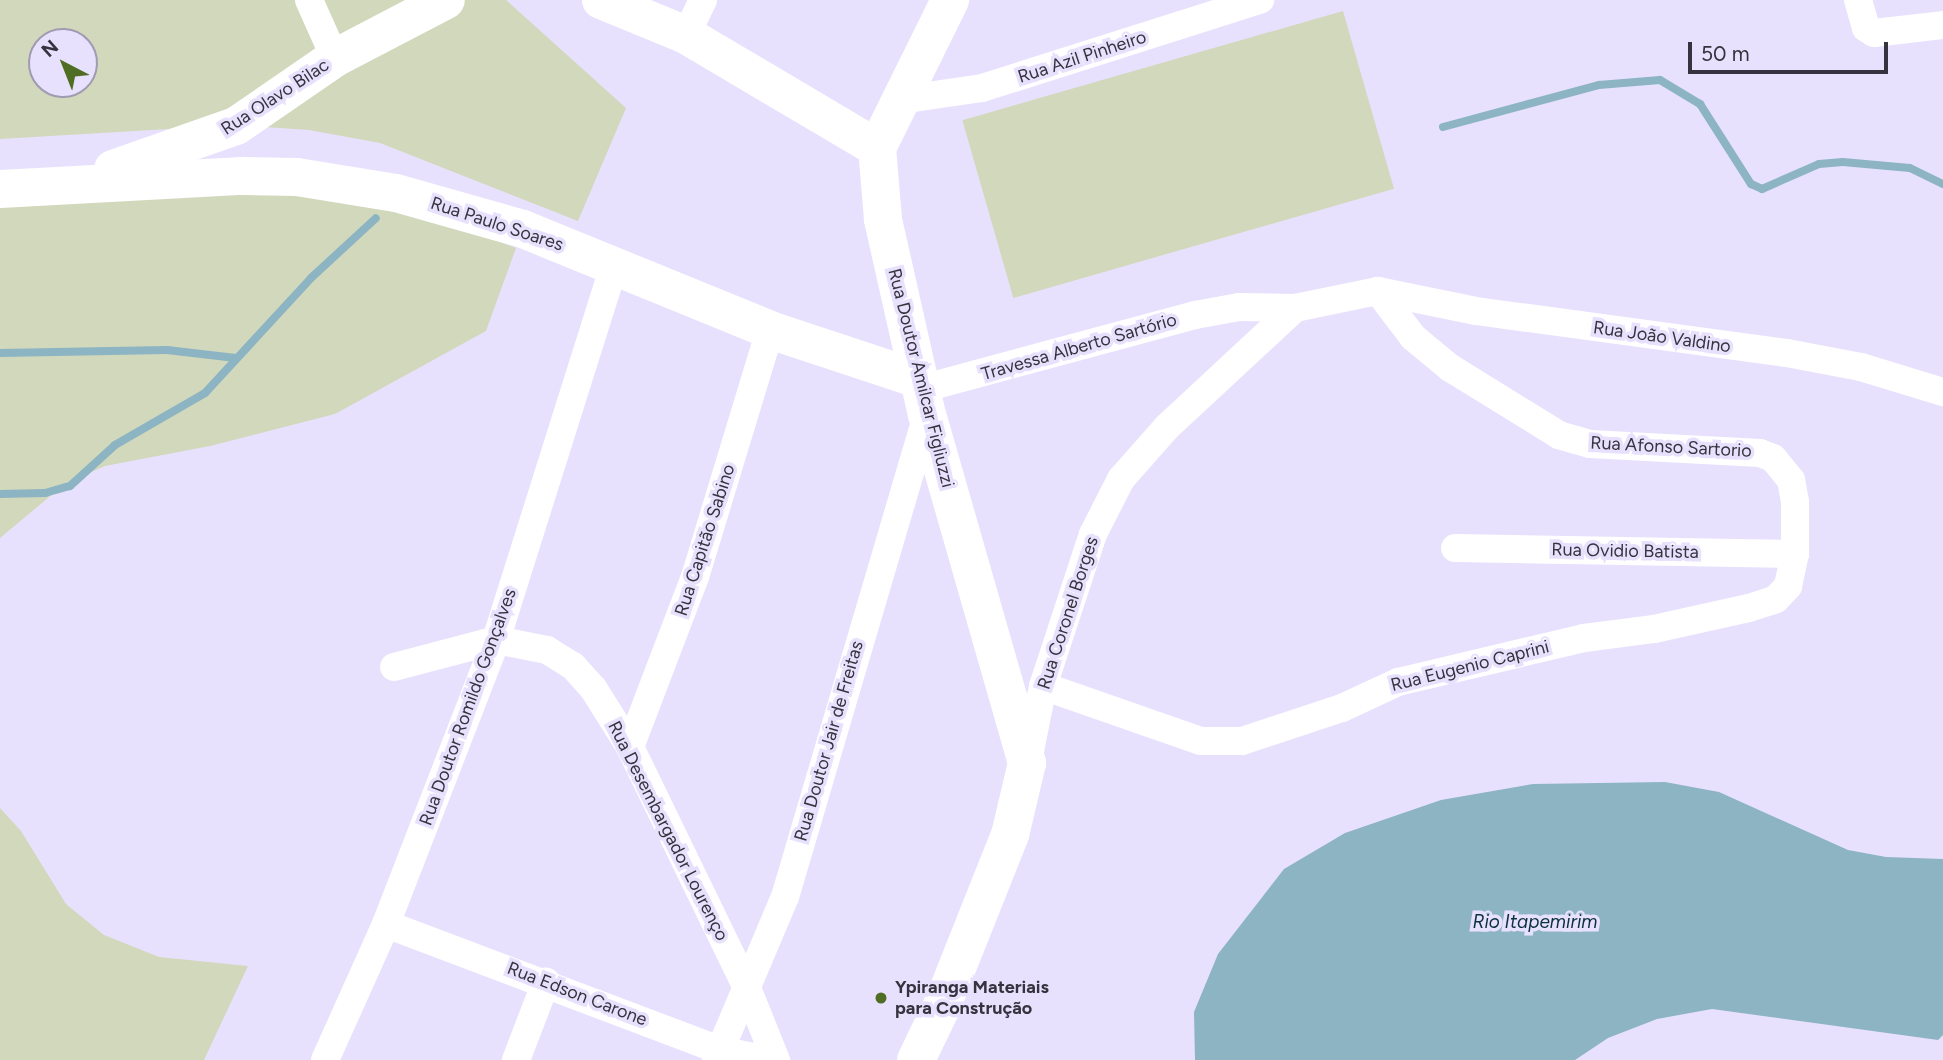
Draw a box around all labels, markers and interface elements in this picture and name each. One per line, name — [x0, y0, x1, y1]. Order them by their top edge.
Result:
street label: Rua Azil Pinheiro — [1015, 26, 1149, 88]
north arrow — [28, 28, 98, 98]
scale bar — [1691, 28, 1890, 72]
text: N — [37, 35, 63, 62]
text: 50 m — [1701, 41, 1750, 66]
street label: Rua Olavo Bilac — [217, 54, 333, 140]
street label: Rua Paulo Soares — [428, 192, 566, 256]
street label: Rua Doutor Amilcar Figliuzzi — [883, 266, 959, 490]
street label: Travessa Alberto Sartório — [979, 309, 1179, 385]
street label: Rua João Valdino — [1592, 317, 1732, 357]
street label: Rua Afonso Sartorio — [1590, 432, 1752, 462]
street label: Rua Capitão Sabino — [670, 461, 740, 619]
street label: Rua Coronel Borges — [1033, 534, 1103, 692]
street label: Rua Ovidio Batista — [1551, 539, 1699, 563]
street label: Rua Doutor Romildo Gonçalves — [415, 586, 521, 828]
street label: Rua Eugenio Caprini — [1389, 636, 1551, 696]
street label: Rua Doutor Jair de Freitas — [790, 638, 868, 844]
street label: Rua Desembargador Lourenço — [603, 718, 733, 944]
water label: Rio Itapemirim — [1473, 911, 1597, 933]
street label: Rua Edson Carone — [504, 957, 650, 1031]
place label: Ypiranga Materiais para Construção — [895, 977, 1049, 1020]
marker: Ypiranga Materiais para Construção — [873, 990, 889, 1006]

